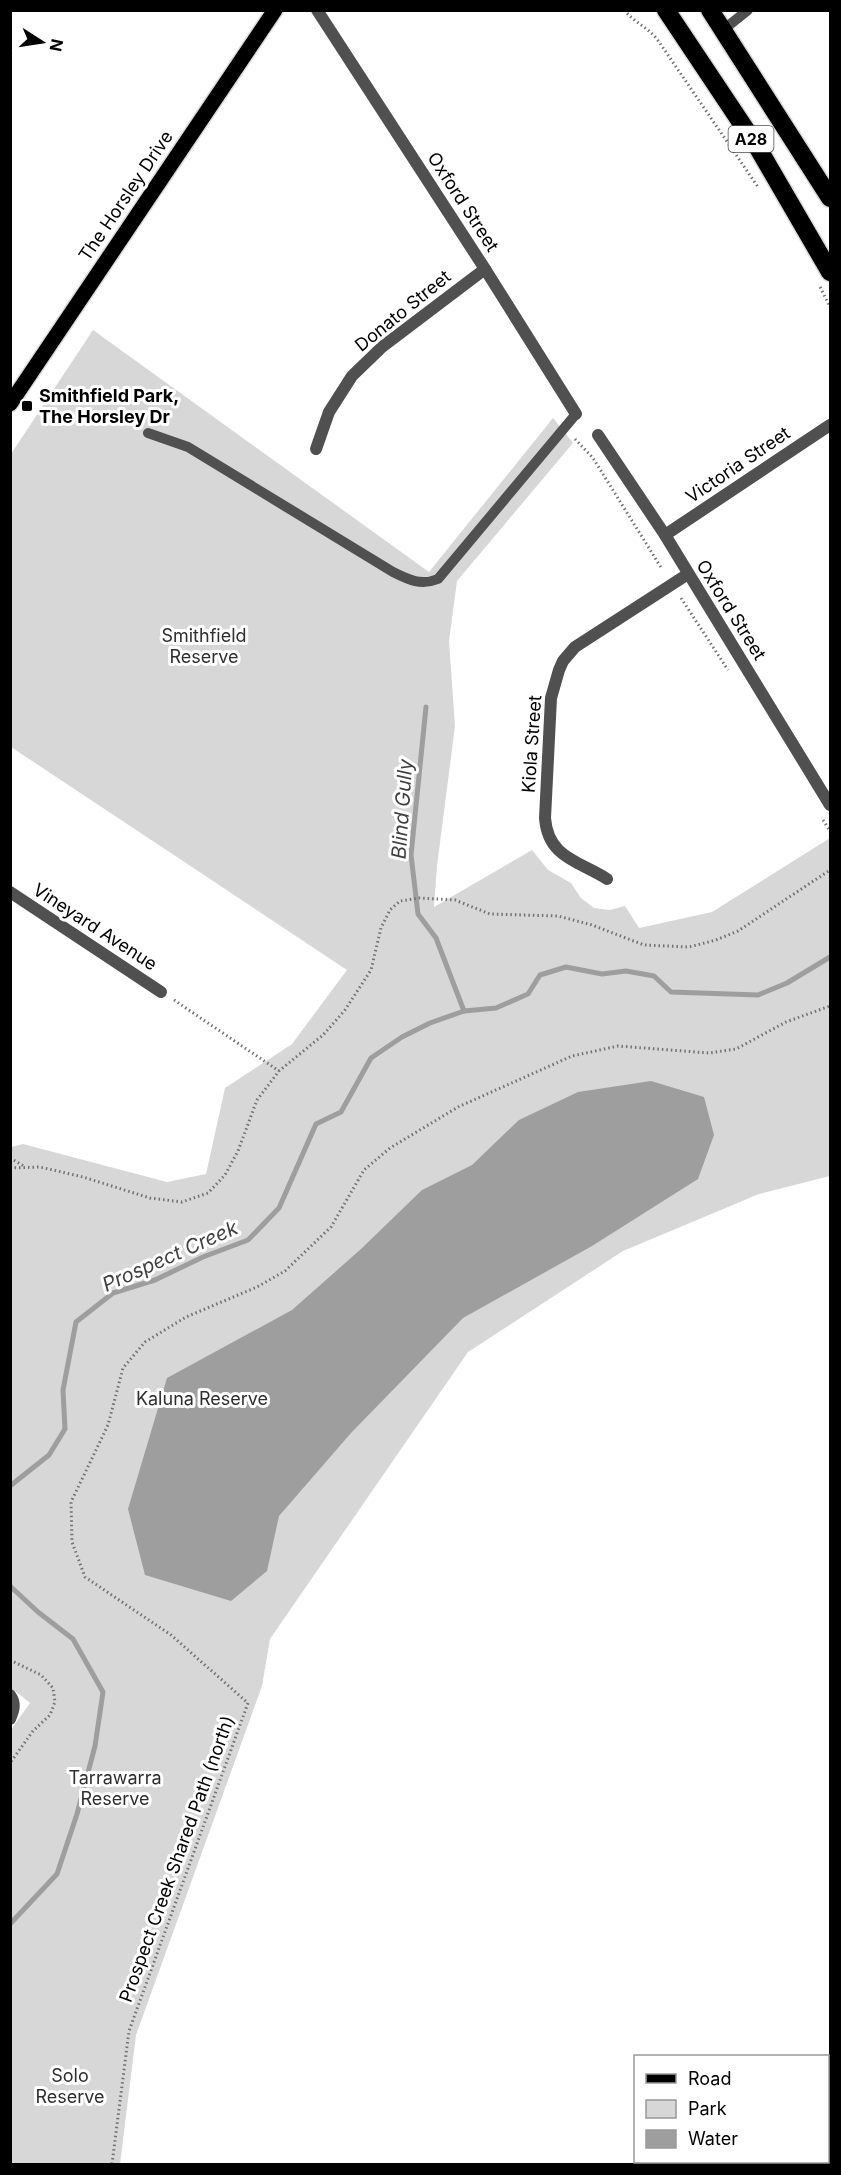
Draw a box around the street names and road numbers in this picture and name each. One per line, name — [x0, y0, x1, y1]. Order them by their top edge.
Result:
road number: A28 — [728, 126, 774, 152]
street label: The Horsley Drive — [74, 127, 177, 265]
street label: Oxford Street — [424, 148, 503, 255]
street label: Donato Street — [351, 266, 455, 356]
street label: Victoria Street — [682, 422, 794, 507]
street label: Oxford Street — [692, 556, 771, 664]
street label: Kiola Street — [518, 694, 545, 794]
street label: Vineyard Avenue — [29, 879, 161, 974]
street label: Prospect Creek Shared Path (north) — [115, 1713, 238, 2005]

